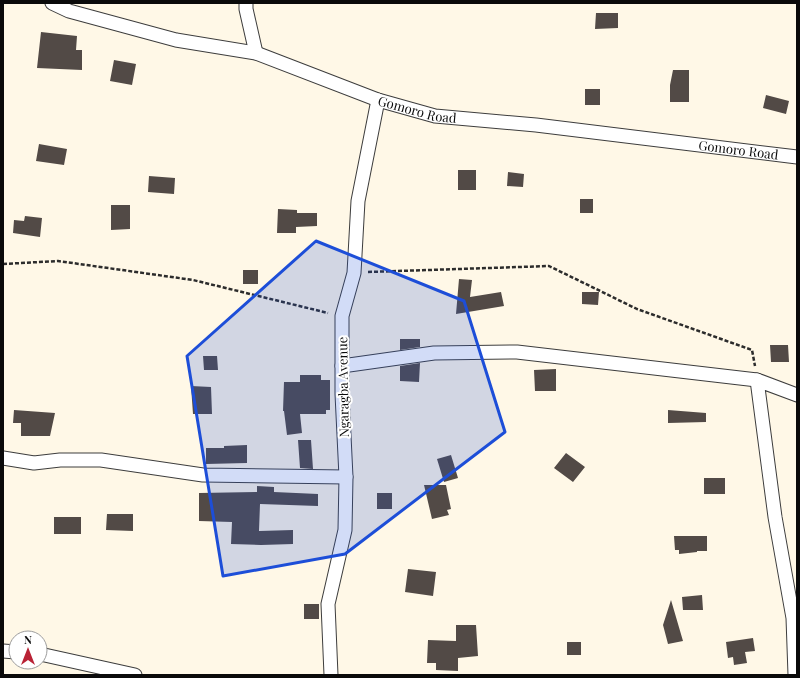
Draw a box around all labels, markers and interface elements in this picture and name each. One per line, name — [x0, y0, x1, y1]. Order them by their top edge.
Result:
street label: Gomoro Road — [376, 91, 458, 126]
street label: Gomoro Road — [698, 136, 780, 163]
street label: Ngaragba Avenue — [333, 336, 352, 437]
north arrow — [8, 630, 48, 670]
text: N — [24, 632, 32, 647]

